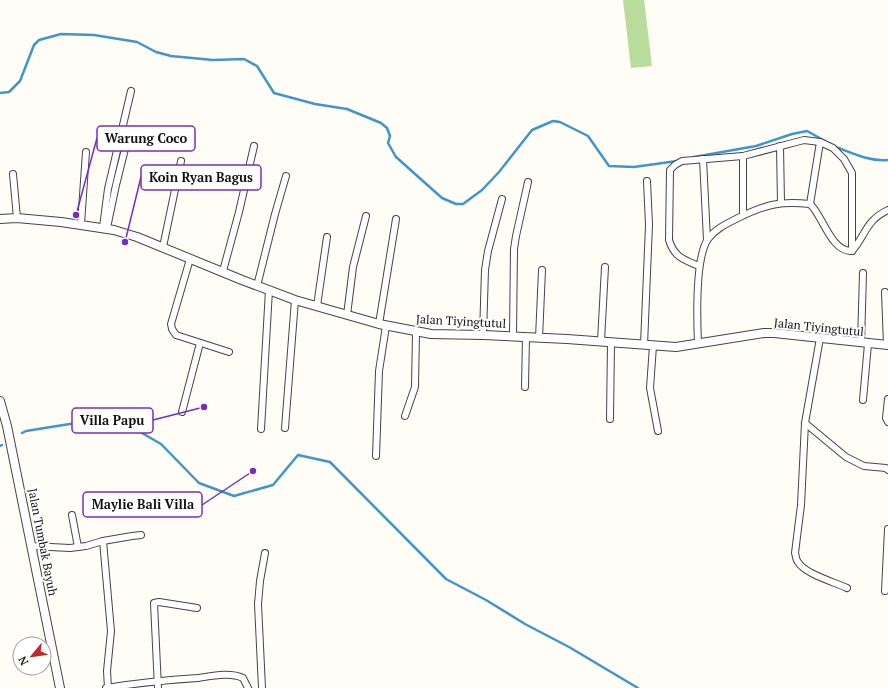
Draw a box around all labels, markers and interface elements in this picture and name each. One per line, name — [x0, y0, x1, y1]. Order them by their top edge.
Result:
callout: Warung Coco — [97, 126, 195, 151]
text: Warung Coco — [105, 129, 187, 147]
callout: Koin Ryan Bagus — [141, 165, 261, 190]
text: Koin Ryan Bagus — [149, 168, 253, 186]
street label: Jalan Tiyingtutul — [416, 311, 507, 331]
street label: Jalan Tiyingtutul — [773, 315, 865, 339]
callout: Villa Papu — [72, 408, 153, 433]
text: Villa Papu — [80, 411, 144, 429]
street label: Jalan Tumbak Bayuh — [25, 487, 61, 597]
callout: Maylie Bali Villa — [83, 492, 202, 517]
text: Maylie Bali Villa — [92, 495, 195, 513]
north arrow — [12, 636, 52, 676]
text: N — [15, 653, 31, 668]

